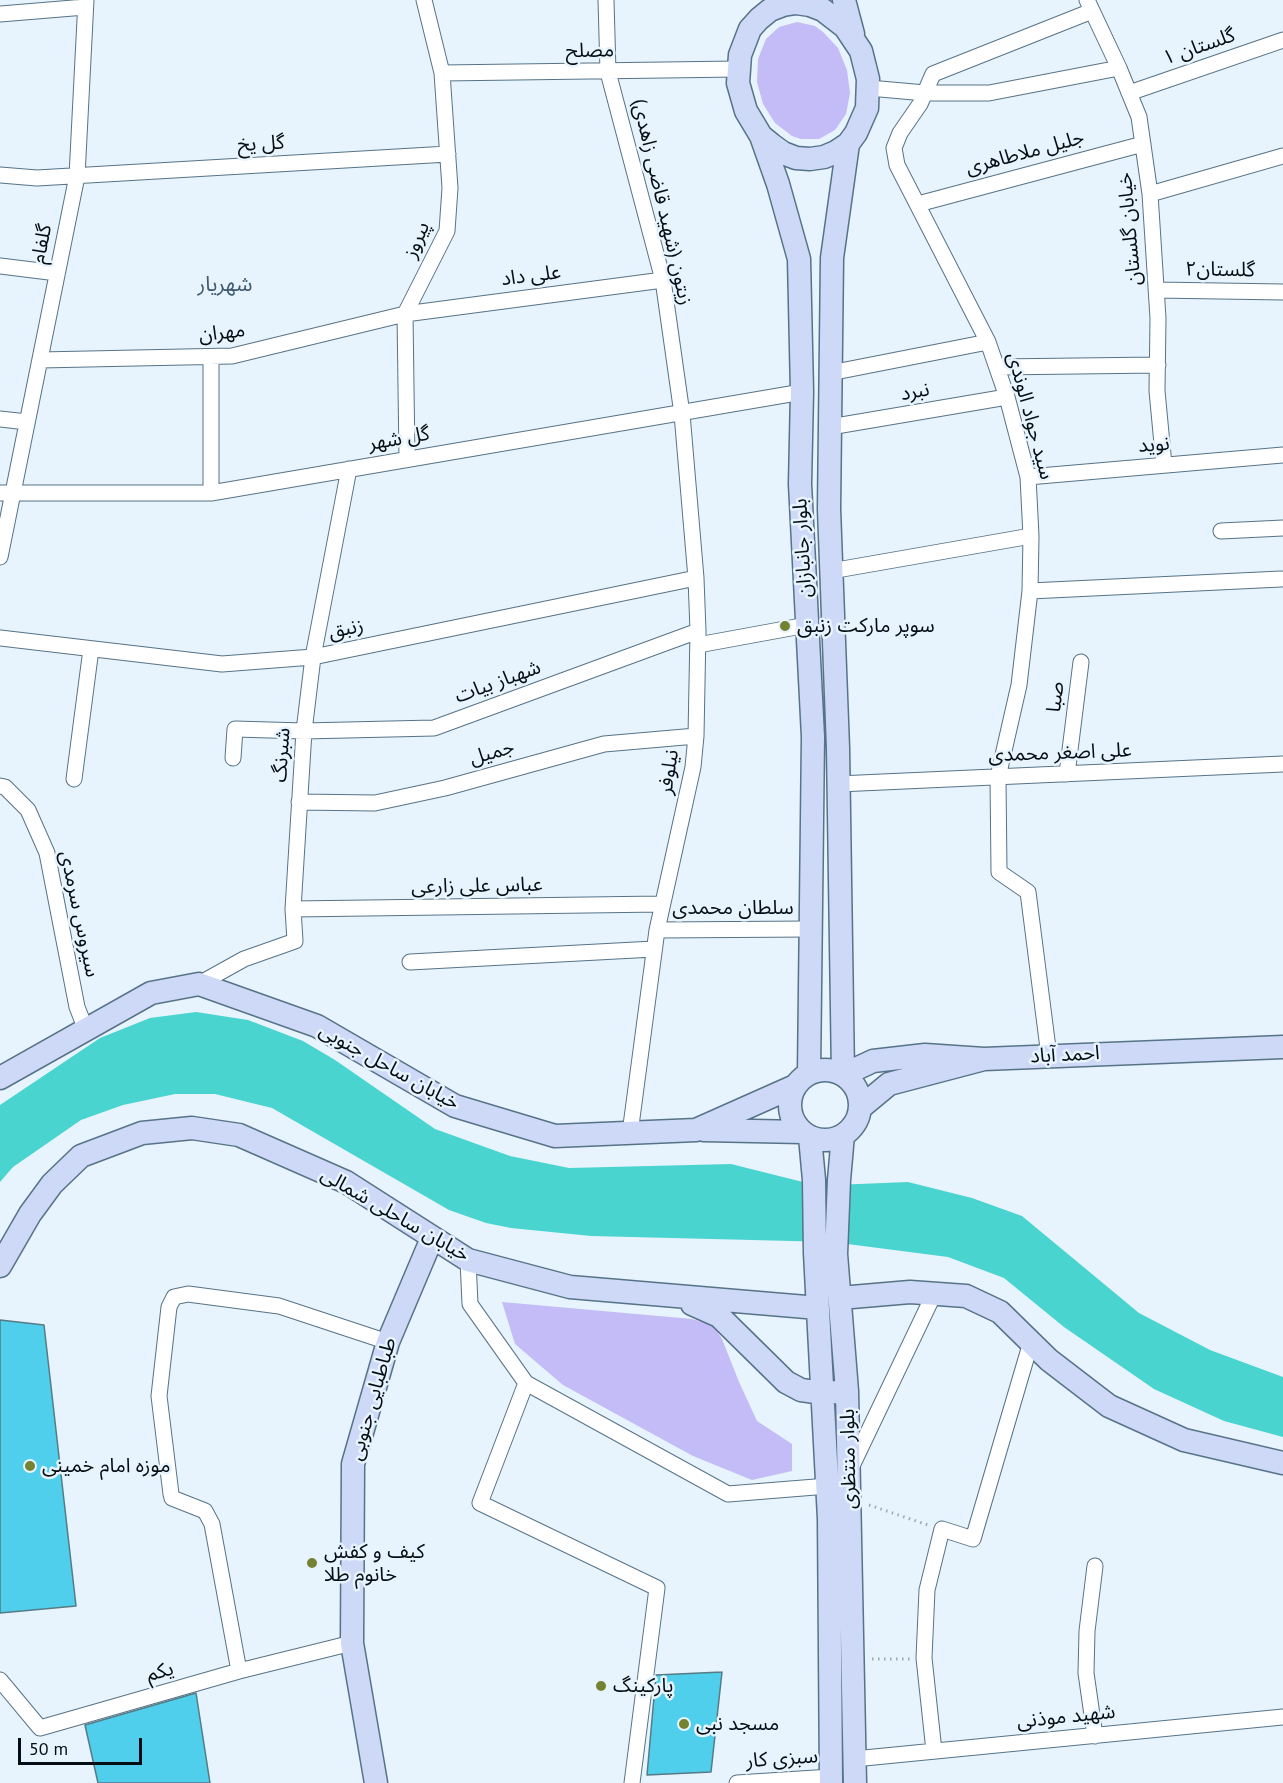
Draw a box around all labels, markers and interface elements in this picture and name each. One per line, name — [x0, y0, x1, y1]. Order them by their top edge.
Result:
street label: گلستان ۱ — [1160, 23, 1238, 71]
street label: مصلح — [566, 39, 614, 63]
street label: زیتون (شهید قاضی زاهدی) — [627, 97, 697, 307]
street label: جلیل ملاطاهری — [963, 126, 1087, 180]
street label: گل یخ — [237, 131, 285, 157]
street label: خیابان گلستان — [1113, 171, 1147, 287]
street label: پیروز — [399, 218, 435, 262]
street label: گلفام — [26, 222, 58, 266]
street label: گلستان۲ — [1185, 257, 1255, 283]
street label: علی داد — [500, 260, 562, 292]
district label: شهریار — [198, 272, 252, 298]
street label: مهران — [198, 319, 246, 347]
street label: سید جواد الوندی — [1002, 350, 1058, 482]
street label: نبرد — [899, 378, 931, 406]
street label: گل شهر — [366, 422, 432, 456]
street label: نوید — [1137, 432, 1171, 458]
street label: بلوار جانبازان — [788, 498, 818, 598]
street label: زنبق — [326, 614, 366, 644]
place label: سوپر مارکت زنبق — [797, 614, 935, 638]
marker: سوپر مارکت زنبق — [778, 619, 792, 633]
street label: شهباز بیات — [452, 655, 544, 709]
street label: صبا — [1042, 680, 1070, 714]
street label: شبرنگ — [268, 727, 296, 783]
street label: جمیل — [467, 735, 517, 771]
street label: علی اصغر محمدی — [988, 739, 1132, 767]
street label: نیلوفر — [654, 748, 684, 796]
street label: سیروس سرمدی — [54, 849, 104, 979]
street label: عباس علی زارعی — [411, 873, 543, 899]
street label: سلطان محمدی — [672, 896, 794, 920]
street label: خیابان ساحل جنوبی — [315, 1019, 463, 1115]
street label: احمد آباد — [1030, 1041, 1100, 1069]
street label: خیابان ساحلی شمالی — [316, 1163, 474, 1267]
street label: طباطبایی جنوبی — [344, 1335, 402, 1463]
street label: بلوار منتظری — [836, 1409, 862, 1509]
place label: موزه امام خمینی — [42, 1454, 170, 1478]
marker: موزه امام خمینی — [23, 1459, 37, 1473]
place label: کیف و کفش خانوم طلا — [324, 1540, 425, 1587]
marker: کیف و کفش خانوم طلا — [305, 1556, 319, 1570]
street label: یکم — [144, 1657, 176, 1687]
place label: پارکینگ — [613, 1674, 673, 1698]
marker: پارکینگ — [594, 1679, 608, 1693]
street label: شهید موذنی — [1016, 1700, 1116, 1734]
place label: مسجد نبی — [696, 1712, 779, 1736]
marker: مسجد نبی — [677, 1717, 691, 1731]
scale bar — [21, 1726, 146, 1764]
text: 50 m — [29, 1737, 68, 1760]
street label: سبزی کار — [745, 1745, 819, 1773]

